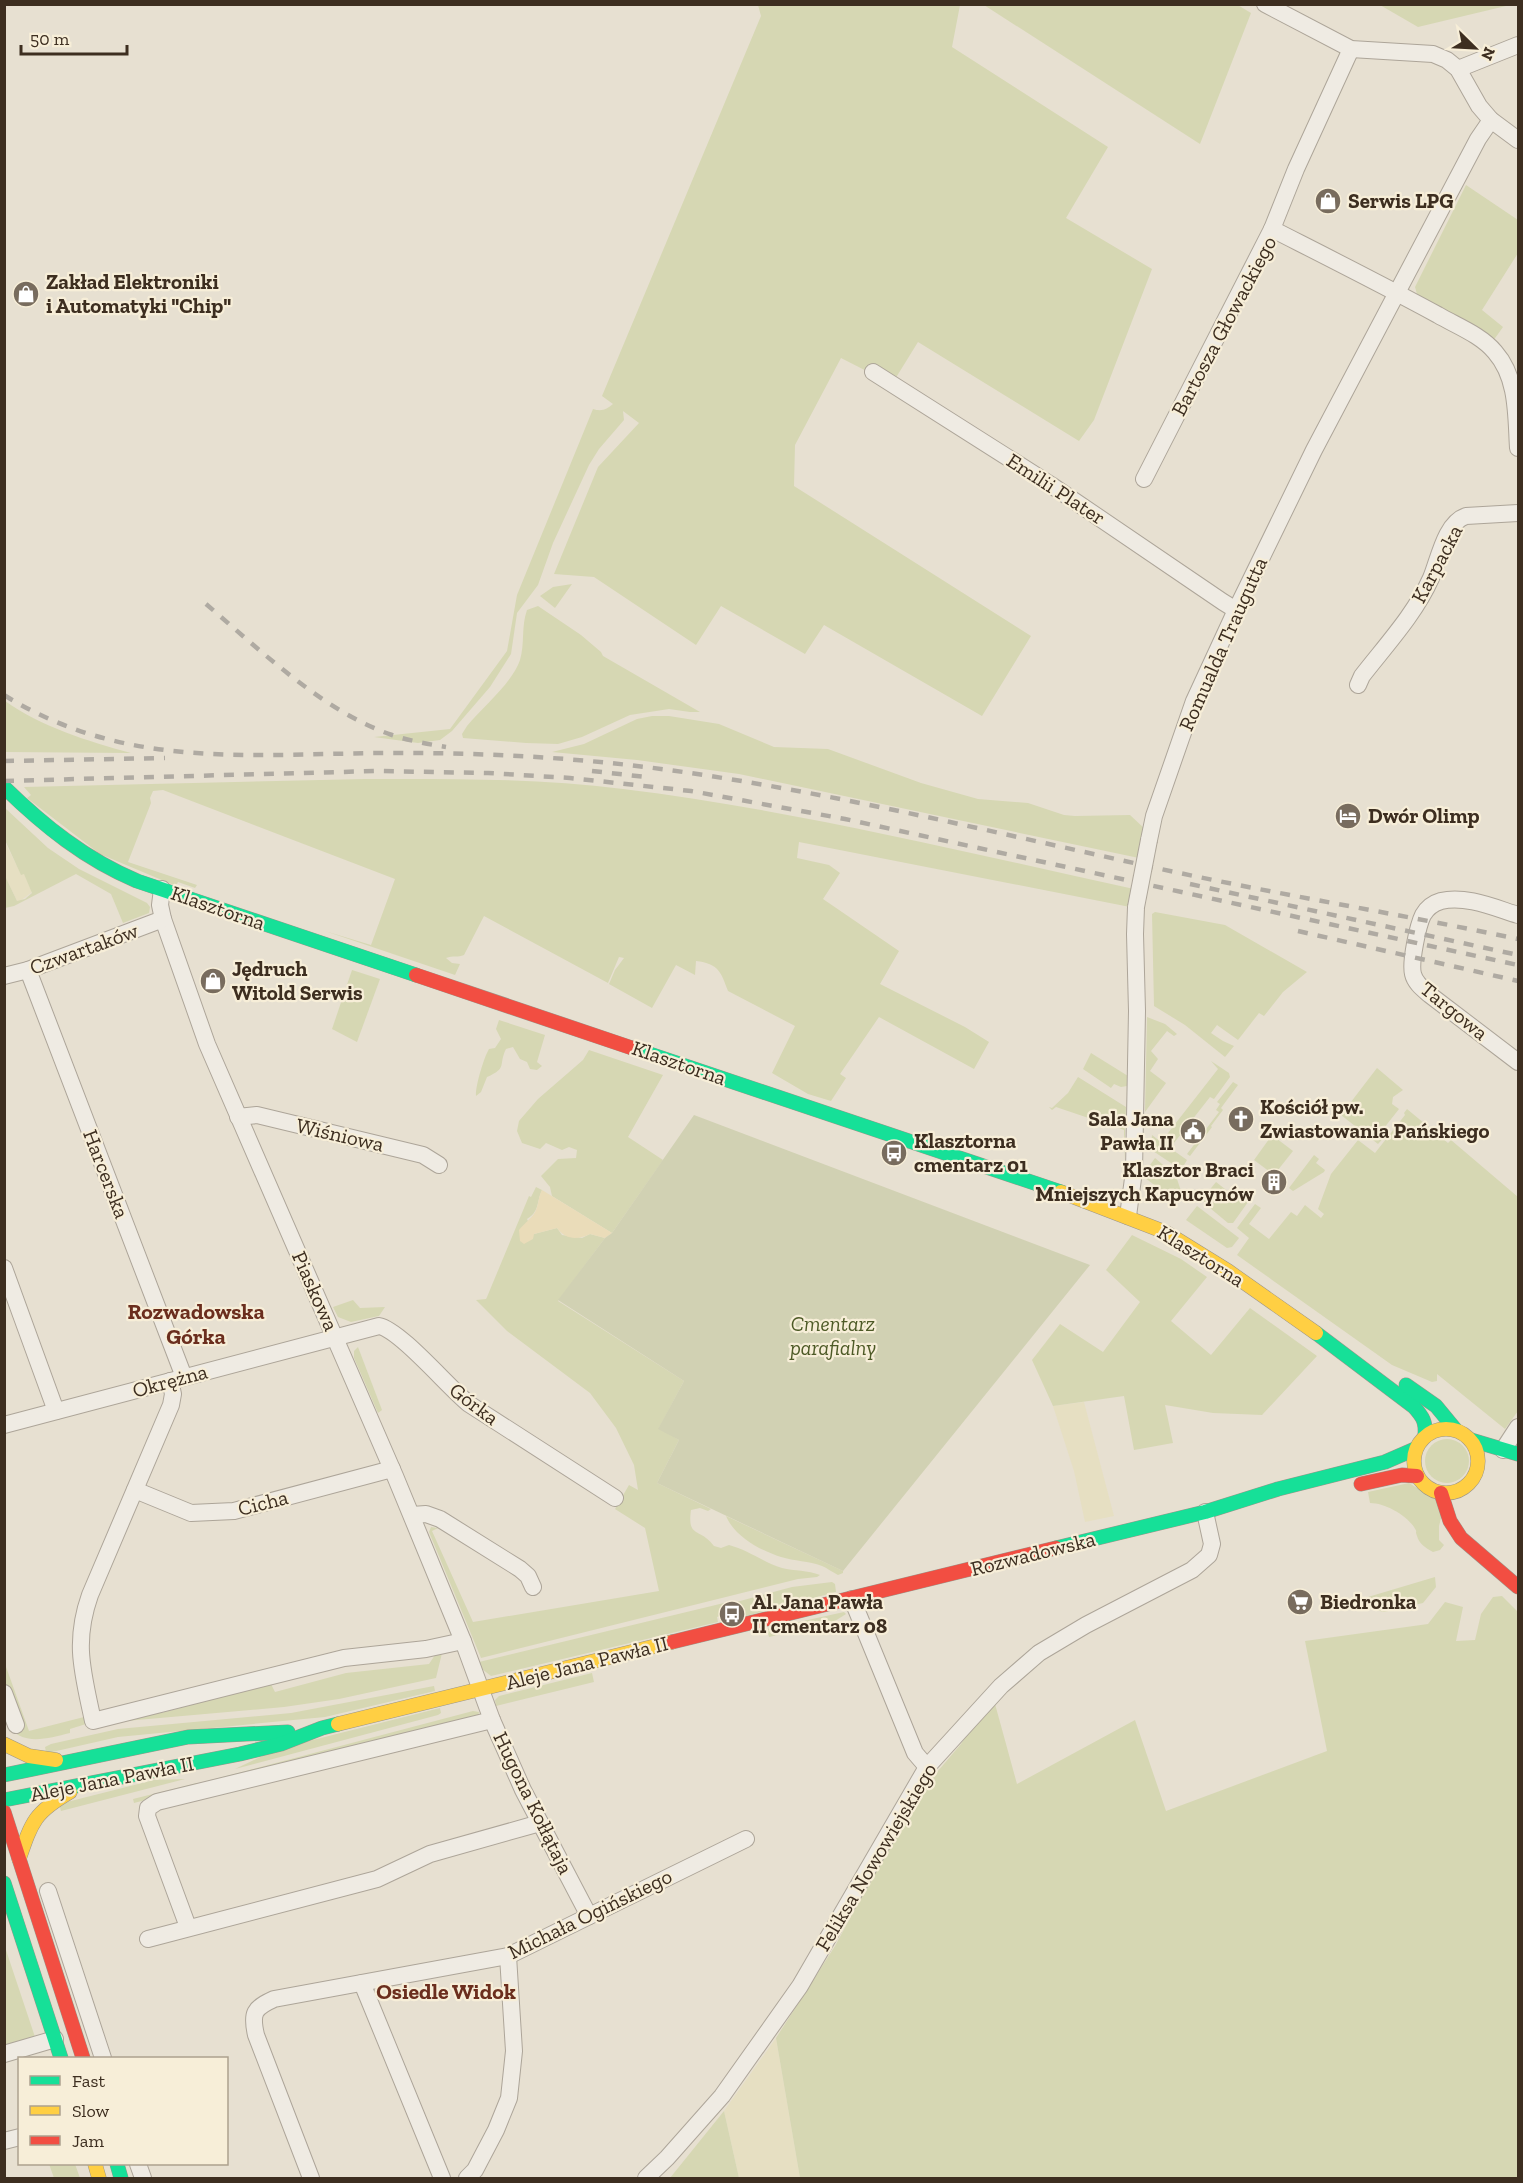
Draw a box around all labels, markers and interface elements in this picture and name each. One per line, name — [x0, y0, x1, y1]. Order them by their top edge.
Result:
scale bar — [21, 18, 128, 56]
north arrow — [1445, 18, 1505, 78]
text: 50 m — [30, 28, 70, 50]
text: N — [1477, 44, 1499, 63]
shop icon: Serwis LPG — [1313, 186, 1343, 216]
place label: Serwis LPG — [1348, 188, 1454, 213]
street label: Bartosza Głowackiego — [1166, 232, 1281, 420]
place label: Zakład Elektroniki i Automatyki "Chip" — [46, 269, 231, 318]
shop icon: Zakład Elektroniki i Automatyki "Chip" — [11, 279, 41, 309]
street label: Emilii Plater — [1002, 447, 1110, 530]
street label: Karpacka — [1406, 520, 1468, 607]
street label: Romualda Traugutta — [1173, 553, 1272, 735]
hotel icon: Dwór Olimp — [1333, 801, 1363, 831]
place label: Dwór Olimp — [1368, 803, 1480, 828]
street label: Klasztorna — [168, 880, 268, 935]
street label: Czwartaków — [26, 917, 141, 980]
place label: Jędruch Witold Serwis — [232, 956, 363, 1005]
shop icon: Jędruch Witold Serwis — [198, 966, 228, 996]
street label: Targowa — [1415, 976, 1493, 1045]
street label: Klasztorna — [629, 1035, 729, 1090]
place label: Kościół pw. Zwiastowania Pańskiego — [1260, 1094, 1490, 1143]
church icon: Kościół pw. Zwiastowania Pańskiego — [1226, 1104, 1256, 1134]
place label: Sala Jana Pawła II — [1088, 1106, 1174, 1155]
street label: Wiśniowa — [294, 1112, 386, 1157]
public building icon: Sala Jana Pawła II — [1178, 1116, 1208, 1146]
street label: Harcerska — [78, 1126, 135, 1222]
place label: Klasztorna cmentarz 01 — [914, 1128, 1028, 1177]
bus stop icon: Klasztorna cmentarz 01 — [879, 1138, 909, 1168]
place label: Klasztor Braci Mniejszych Kapucynów — [1035, 1157, 1254, 1206]
building icon: Klasztor Braci Mniejszych Kapucynów — [1259, 1167, 1289, 1197]
street label: Klasztorna — [1153, 1219, 1249, 1292]
street label: Piaskowa — [287, 1247, 344, 1335]
district label: Rozwadowska Górka — [127, 1298, 265, 1350]
park label: Cmentarz parafialny — [789, 1311, 876, 1360]
street label: Okrężna — [130, 1359, 210, 1403]
street label: Górka — [445, 1377, 504, 1430]
street label: Cicha — [235, 1484, 291, 1521]
street label: Rozwadowska — [968, 1526, 1098, 1581]
supermarket icon: Biedronka — [1285, 1587, 1315, 1617]
place label: Al. Jana Pawła II cmentarz 08 — [752, 1589, 887, 1638]
place label: Biedronka — [1320, 1589, 1417, 1614]
bus stop icon: Al. Jana Pawła II cmentarz 08 — [717, 1599, 747, 1629]
street label: Aleje Jana Pawła II — [503, 1630, 671, 1696]
street label: Hugona Kołłątaja — [487, 1728, 579, 1878]
street label: Aleje Jana Pawła II — [28, 1750, 196, 1808]
street label: Feliksa Nowowiejskiego — [809, 1758, 943, 1956]
street label: Michała Ogińskiego — [504, 1863, 676, 1964]
district label: Osiedle Widok — [376, 1978, 516, 2005]
legend — [18, 2057, 228, 2165]
text: Fast — [72, 2070, 105, 2092]
text: Slow — [72, 2100, 109, 2122]
text: Jam — [72, 2130, 104, 2152]

